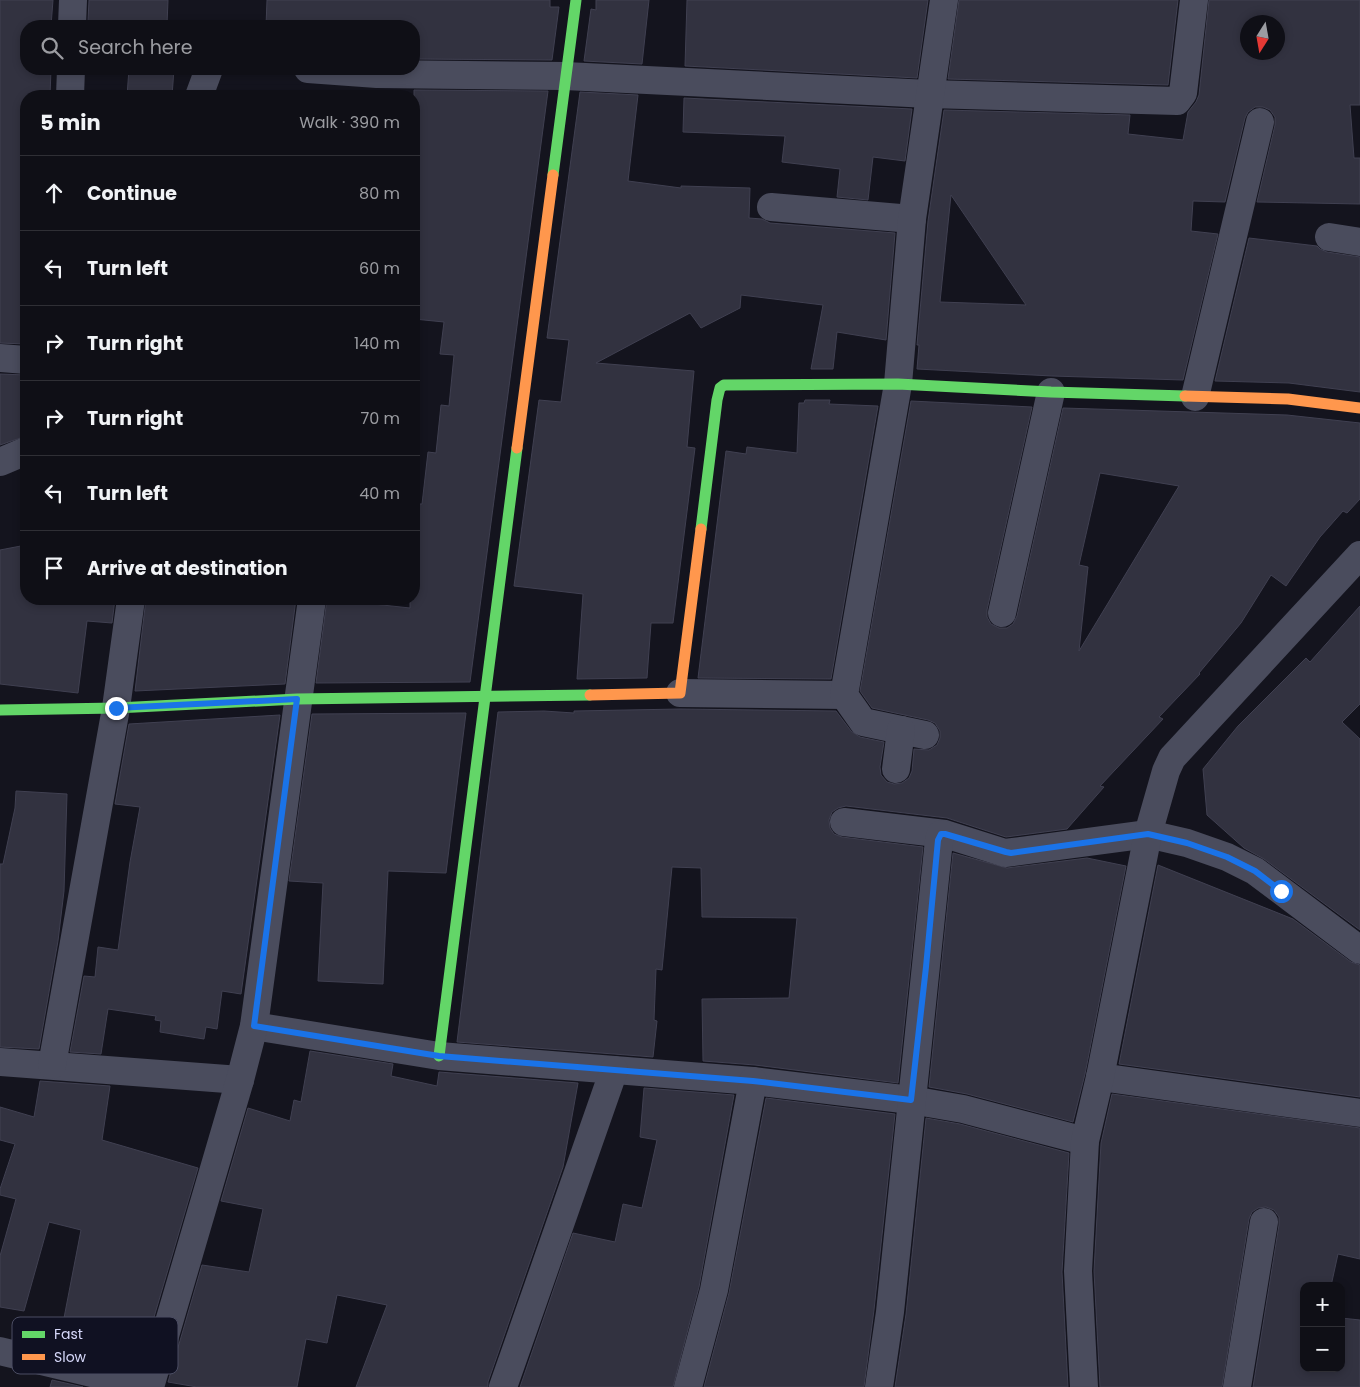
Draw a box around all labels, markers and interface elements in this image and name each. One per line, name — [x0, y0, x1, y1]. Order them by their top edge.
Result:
north arrow — [1240, 15, 1285, 60]
search box — [20, 20, 420, 75]
icon: search — [38, 34, 66, 62]
text: Search here — [78, 34, 192, 61]
text: 5 min — [40, 108, 101, 137]
text: Walk · 390 m — [299, 111, 400, 134]
icon: ahead — [40, 179, 68, 207]
text: Continue — [87, 180, 177, 207]
text: 80 m — [359, 182, 400, 205]
icon: left — [40, 254, 68, 282]
text: Turn left — [87, 255, 168, 282]
text: 60 m — [359, 257, 400, 280]
icon: right — [40, 329, 68, 357]
text: Turn right — [87, 330, 183, 357]
text: 140 m — [354, 332, 400, 355]
icon: right — [40, 404, 68, 432]
text: Turn right — [87, 405, 183, 432]
text: 70 m — [360, 407, 400, 430]
icon: left — [40, 479, 68, 507]
text: Turn left — [87, 480, 168, 507]
text: 40 m — [359, 482, 400, 505]
icon: arrive — [40, 554, 68, 582]
text: Arrive at destination — [87, 555, 288, 582]
route end — [105, 697, 128, 720]
route start — [1270, 880, 1293, 903]
map controls — [1300, 1282, 1345, 1372]
button: + — [1300, 1282, 1345, 1327]
legend — [12, 1317, 178, 1374]
text: Fast — [54, 1324, 83, 1344]
button: − — [1300, 1327, 1345, 1372]
text: Slow — [54, 1347, 87, 1367]

